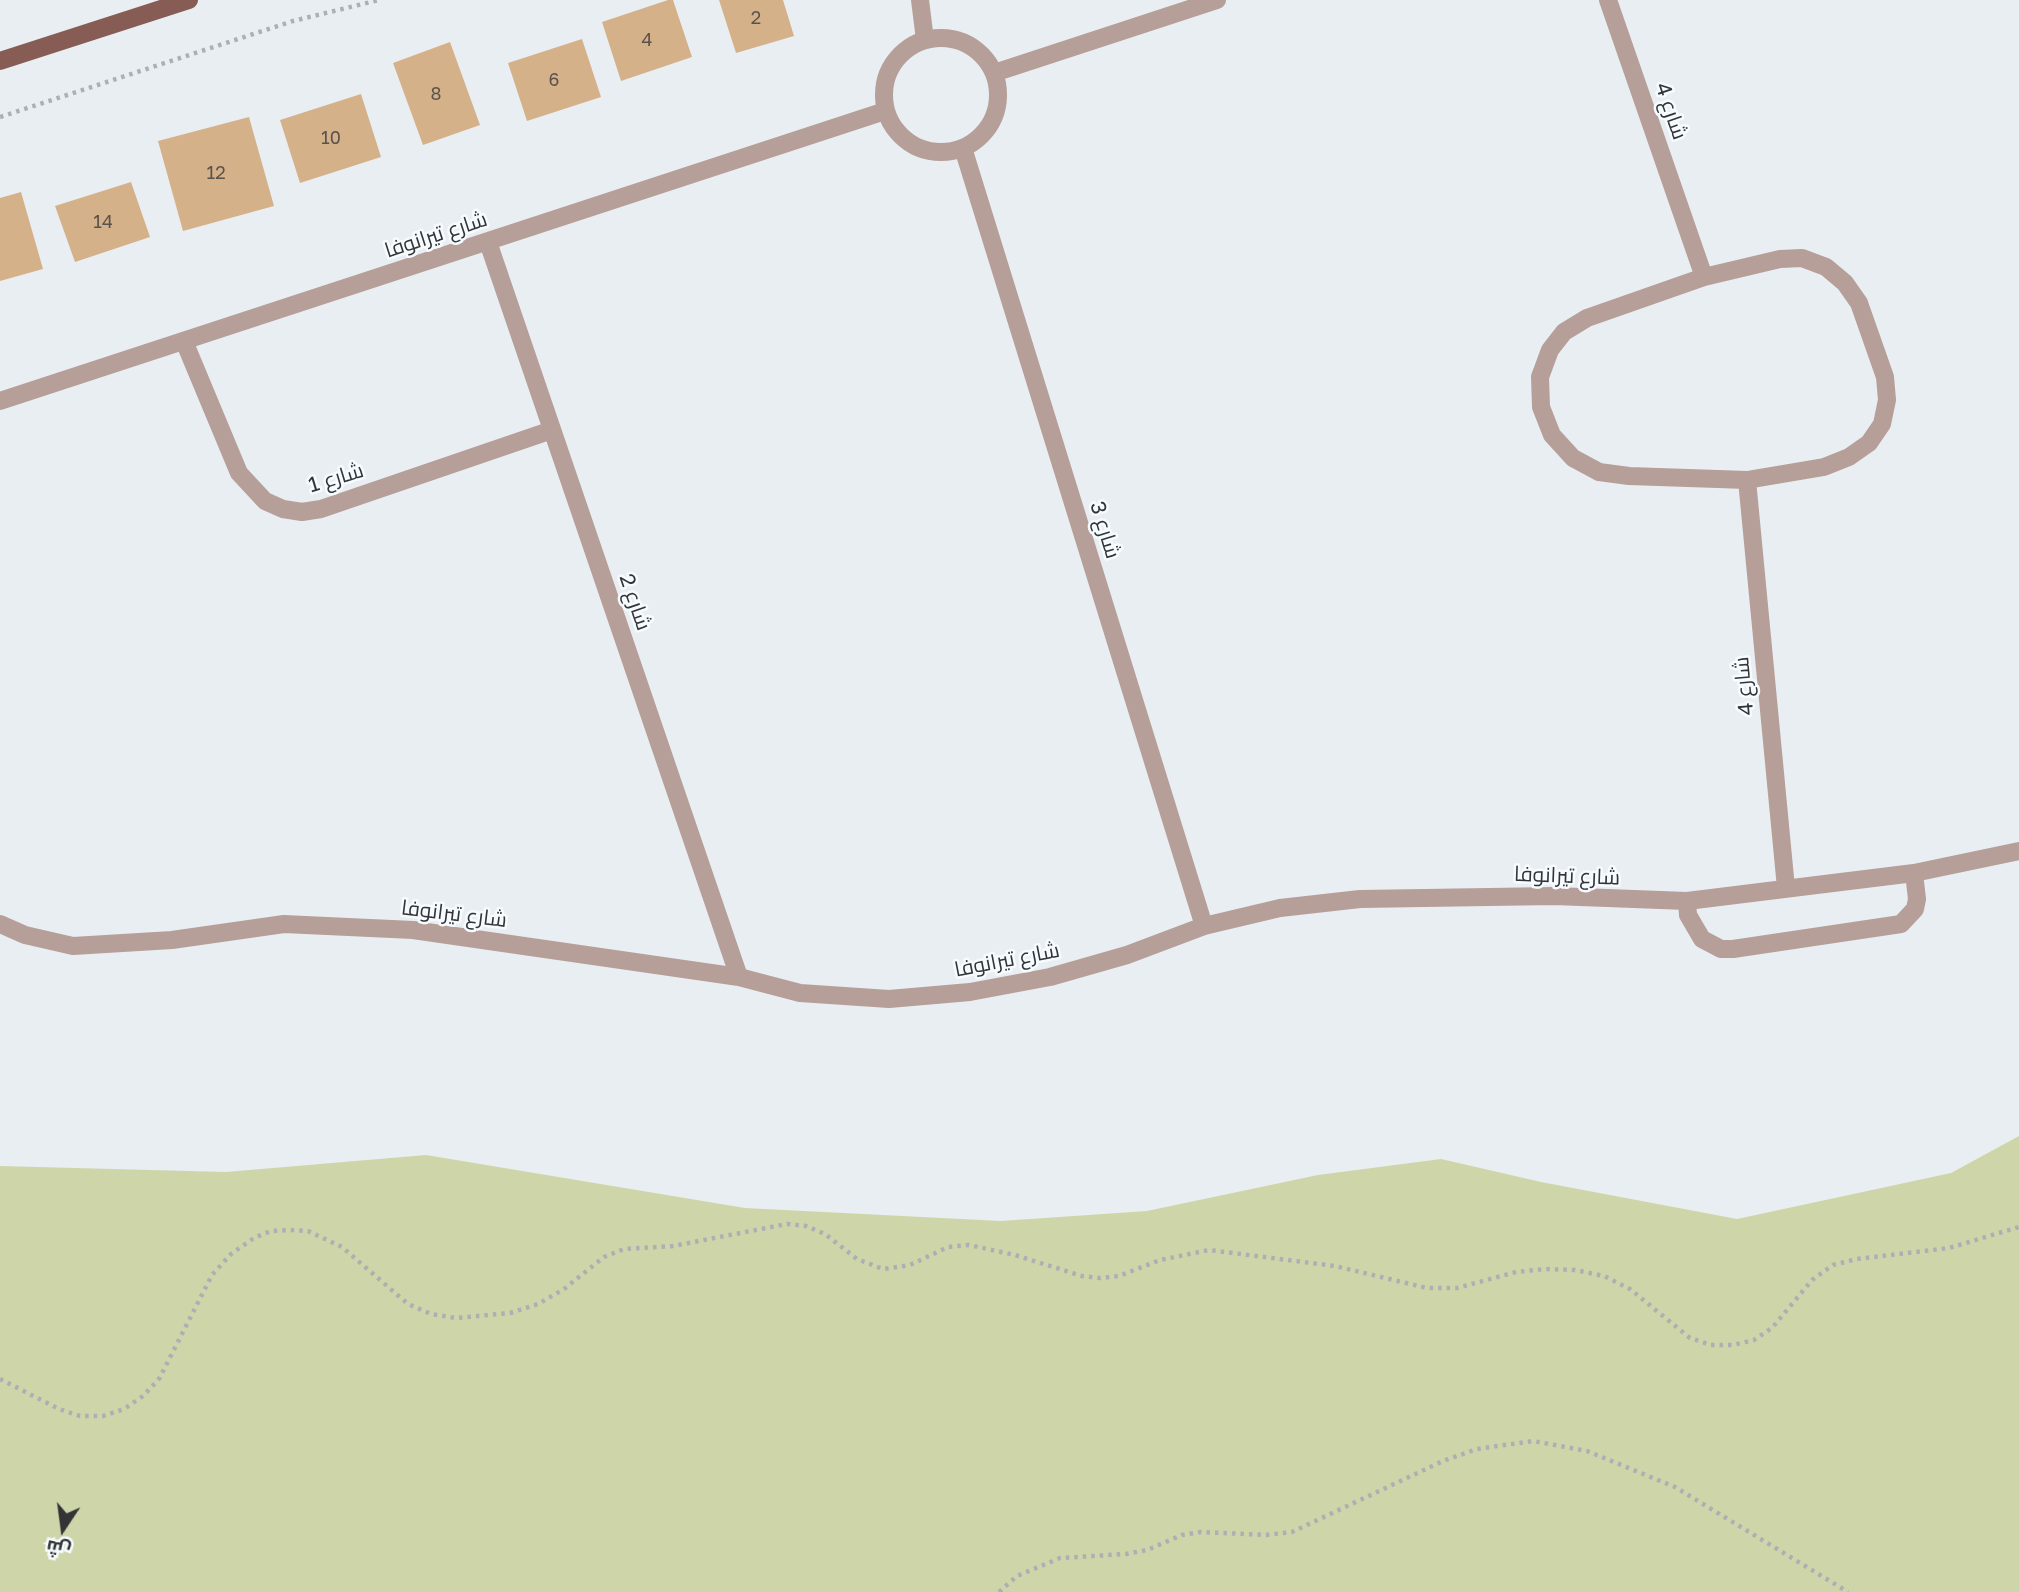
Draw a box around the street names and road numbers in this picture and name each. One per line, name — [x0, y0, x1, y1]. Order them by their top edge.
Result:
street label: شارع 4 — [1650, 79, 1692, 143]
street label: شارع تيرانوفا — [382, 207, 490, 263]
street label: شارع 1 — [305, 458, 367, 498]
street label: شارع 3 — [1084, 498, 1126, 562]
street label: شارع 2 — [614, 570, 656, 634]
street label: شارع 4 — [1729, 656, 1759, 716]
street label: شارع تيرانوفا — [1513, 862, 1621, 890]
street label: شارع تيرانوفا — [400, 895, 508, 933]
street label: شارع تيرانوفا — [952, 937, 1062, 983]

